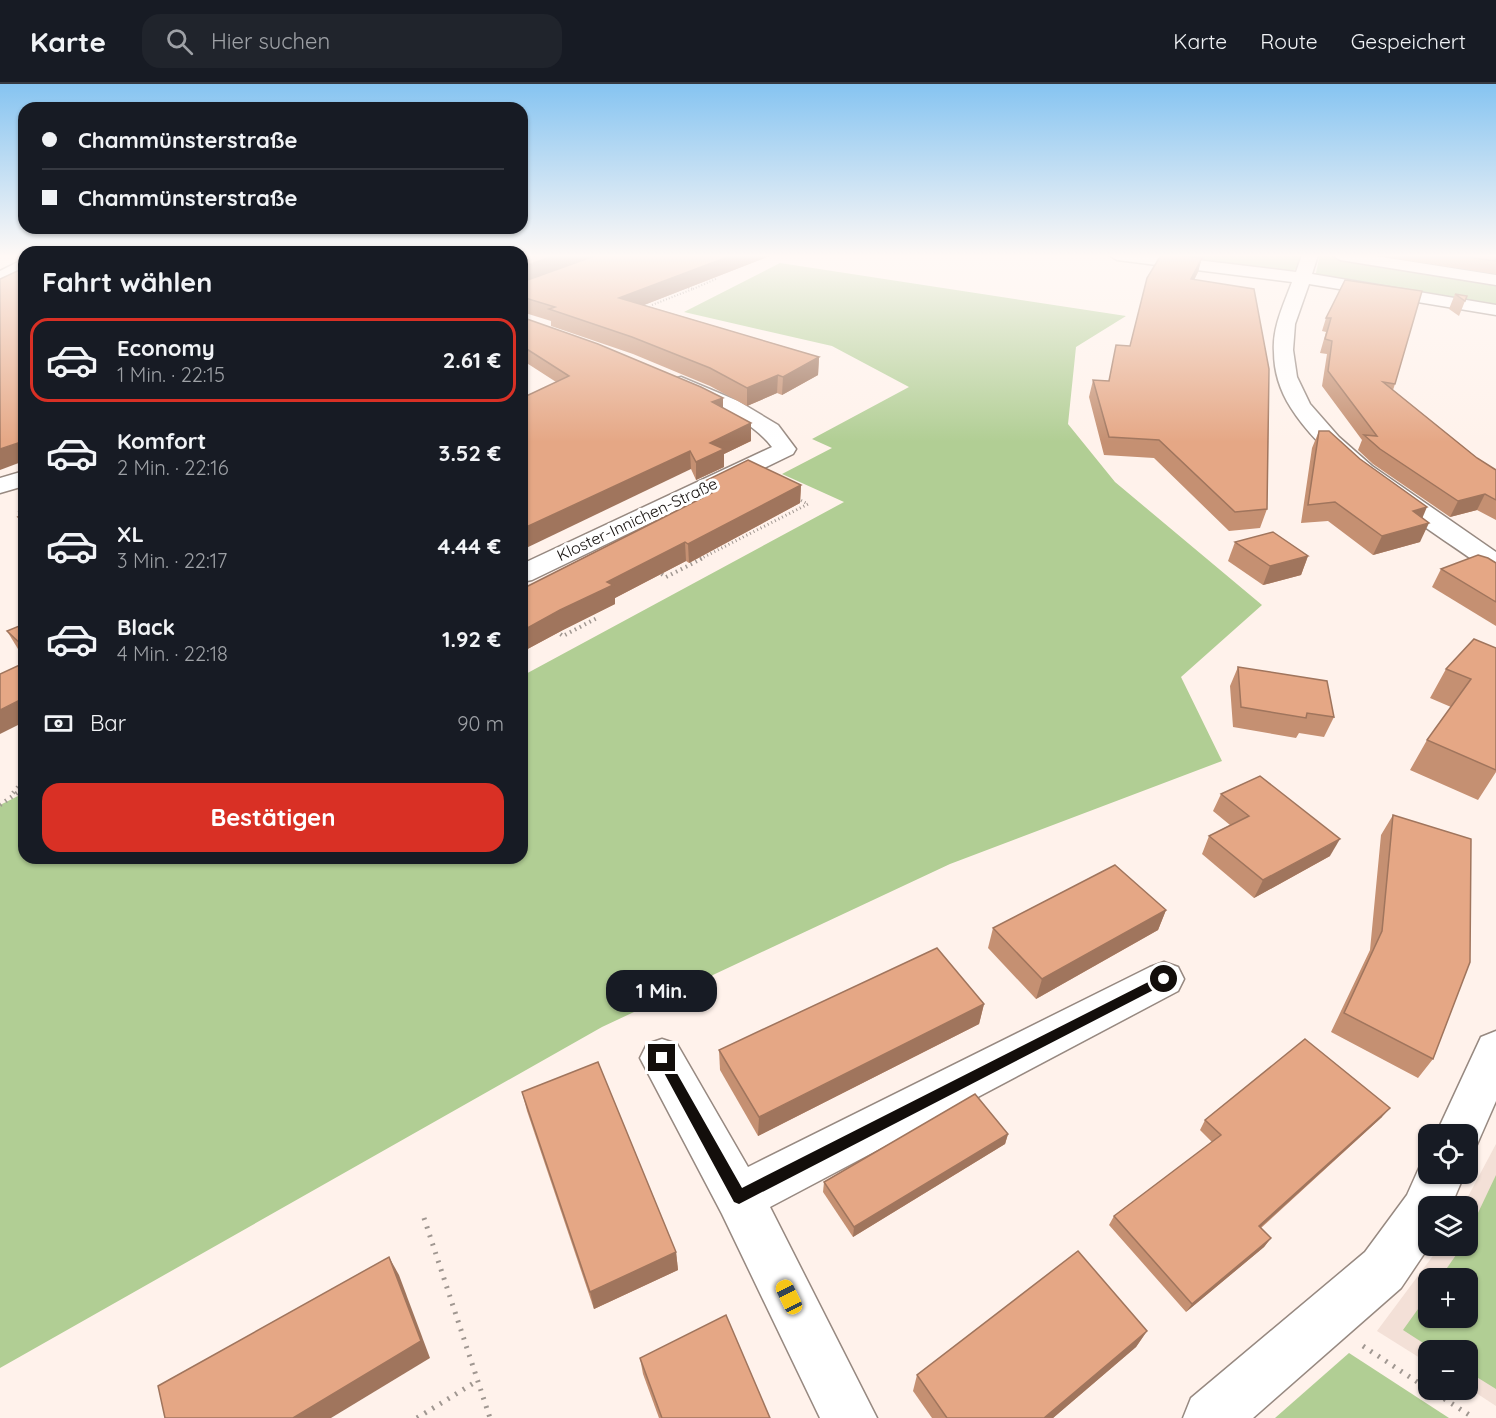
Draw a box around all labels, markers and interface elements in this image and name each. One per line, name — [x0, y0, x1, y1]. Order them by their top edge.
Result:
search box — [142, 14, 562, 68]
text: Karte — [30, 24, 106, 59]
icon: search — [163, 25, 196, 58]
text: Hier suchen — [211, 27, 330, 55]
text: Karte — [1173, 28, 1227, 54]
text: Route — [1260, 28, 1318, 54]
text: Gespeichert — [1351, 28, 1466, 54]
text: Chammünsterstraße — [78, 126, 297, 154]
text: Chammünsterstraße — [78, 184, 297, 212]
text: Fahrt wählen — [42, 265, 212, 299]
icon: car — [45, 333, 99, 387]
text: Economy — [117, 334, 215, 362]
text: 2.61 € — [443, 346, 501, 374]
text: 1 Min. · 22:15 — [117, 362, 225, 387]
icon: car — [45, 426, 99, 480]
text: Komfort — [117, 427, 206, 455]
text: 3.52 € — [439, 439, 501, 467]
text: 2 Min. · 22:16 — [117, 455, 228, 480]
street label: Kloster-Innichen-Straße — [554, 473, 720, 565]
icon: car — [45, 519, 99, 573]
text: XL — [117, 520, 144, 548]
text: 4.44 € — [437, 532, 501, 560]
text: 3 Min. · 22:17 — [117, 548, 227, 573]
icon: car — [45, 612, 99, 666]
text: Black — [117, 613, 175, 641]
text: 1.92 € — [442, 625, 501, 653]
text: 4 Min. · 22:18 — [117, 641, 228, 666]
icon: cash — [42, 707, 75, 740]
text: Bar — [90, 709, 126, 737]
text: 90 m — [457, 711, 504, 736]
button: Bestätigen — [42, 783, 504, 852]
route start — [1150, 965, 1177, 992]
callout: 1 Min. — [606, 971, 718, 1013]
text: 1 Min. — [636, 978, 687, 1003]
route end — [648, 1044, 675, 1071]
map controls — [1418, 1124, 1478, 1400]
button: locate — [1418, 1124, 1478, 1184]
button: layers — [1418, 1196, 1478, 1256]
button: + — [1418, 1268, 1478, 1328]
car — [773, 1277, 805, 1317]
button: − — [1418, 1340, 1478, 1400]

